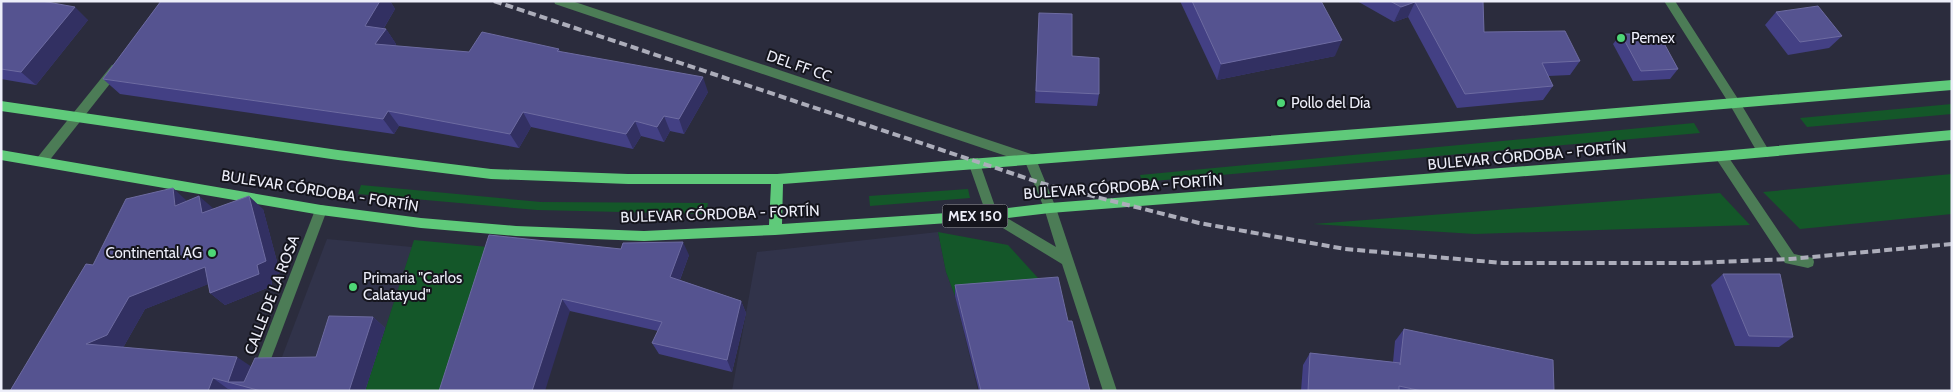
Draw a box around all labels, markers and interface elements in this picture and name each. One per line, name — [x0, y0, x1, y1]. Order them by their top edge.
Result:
place label: Pemex — [1631, 29, 1675, 47]
marker: Pemex — [1615, 32, 1627, 44]
street label: DEL FF CC — [764, 47, 834, 85]
place label: Pollo del Día — [1291, 94, 1371, 112]
marker: Pollo del Día — [1275, 97, 1287, 109]
street label: BULEVAR CÓRDOBA - FORTÍN — [1427, 137, 1627, 174]
street label: BULEVAR CÓRDOBA - FORTÍN — [220, 166, 420, 216]
street label: BULEVAR CÓRDOBA - FORTÍN — [1023, 170, 1223, 203]
street label: BULEVAR CÓRDOBA - FORTÍN — [620, 201, 820, 226]
road number: MEX 150 — [942, 205, 1008, 228]
street label: CALLE DE LA ROSA — [241, 232, 303, 357]
place label: Continental AG — [106, 244, 202, 262]
marker: Continental AG — [206, 247, 218, 259]
place label: Primaria "Carlos Calatayud" — [363, 269, 462, 304]
marker: Primaria "Carlos Calatayud" — [347, 281, 359, 293]

